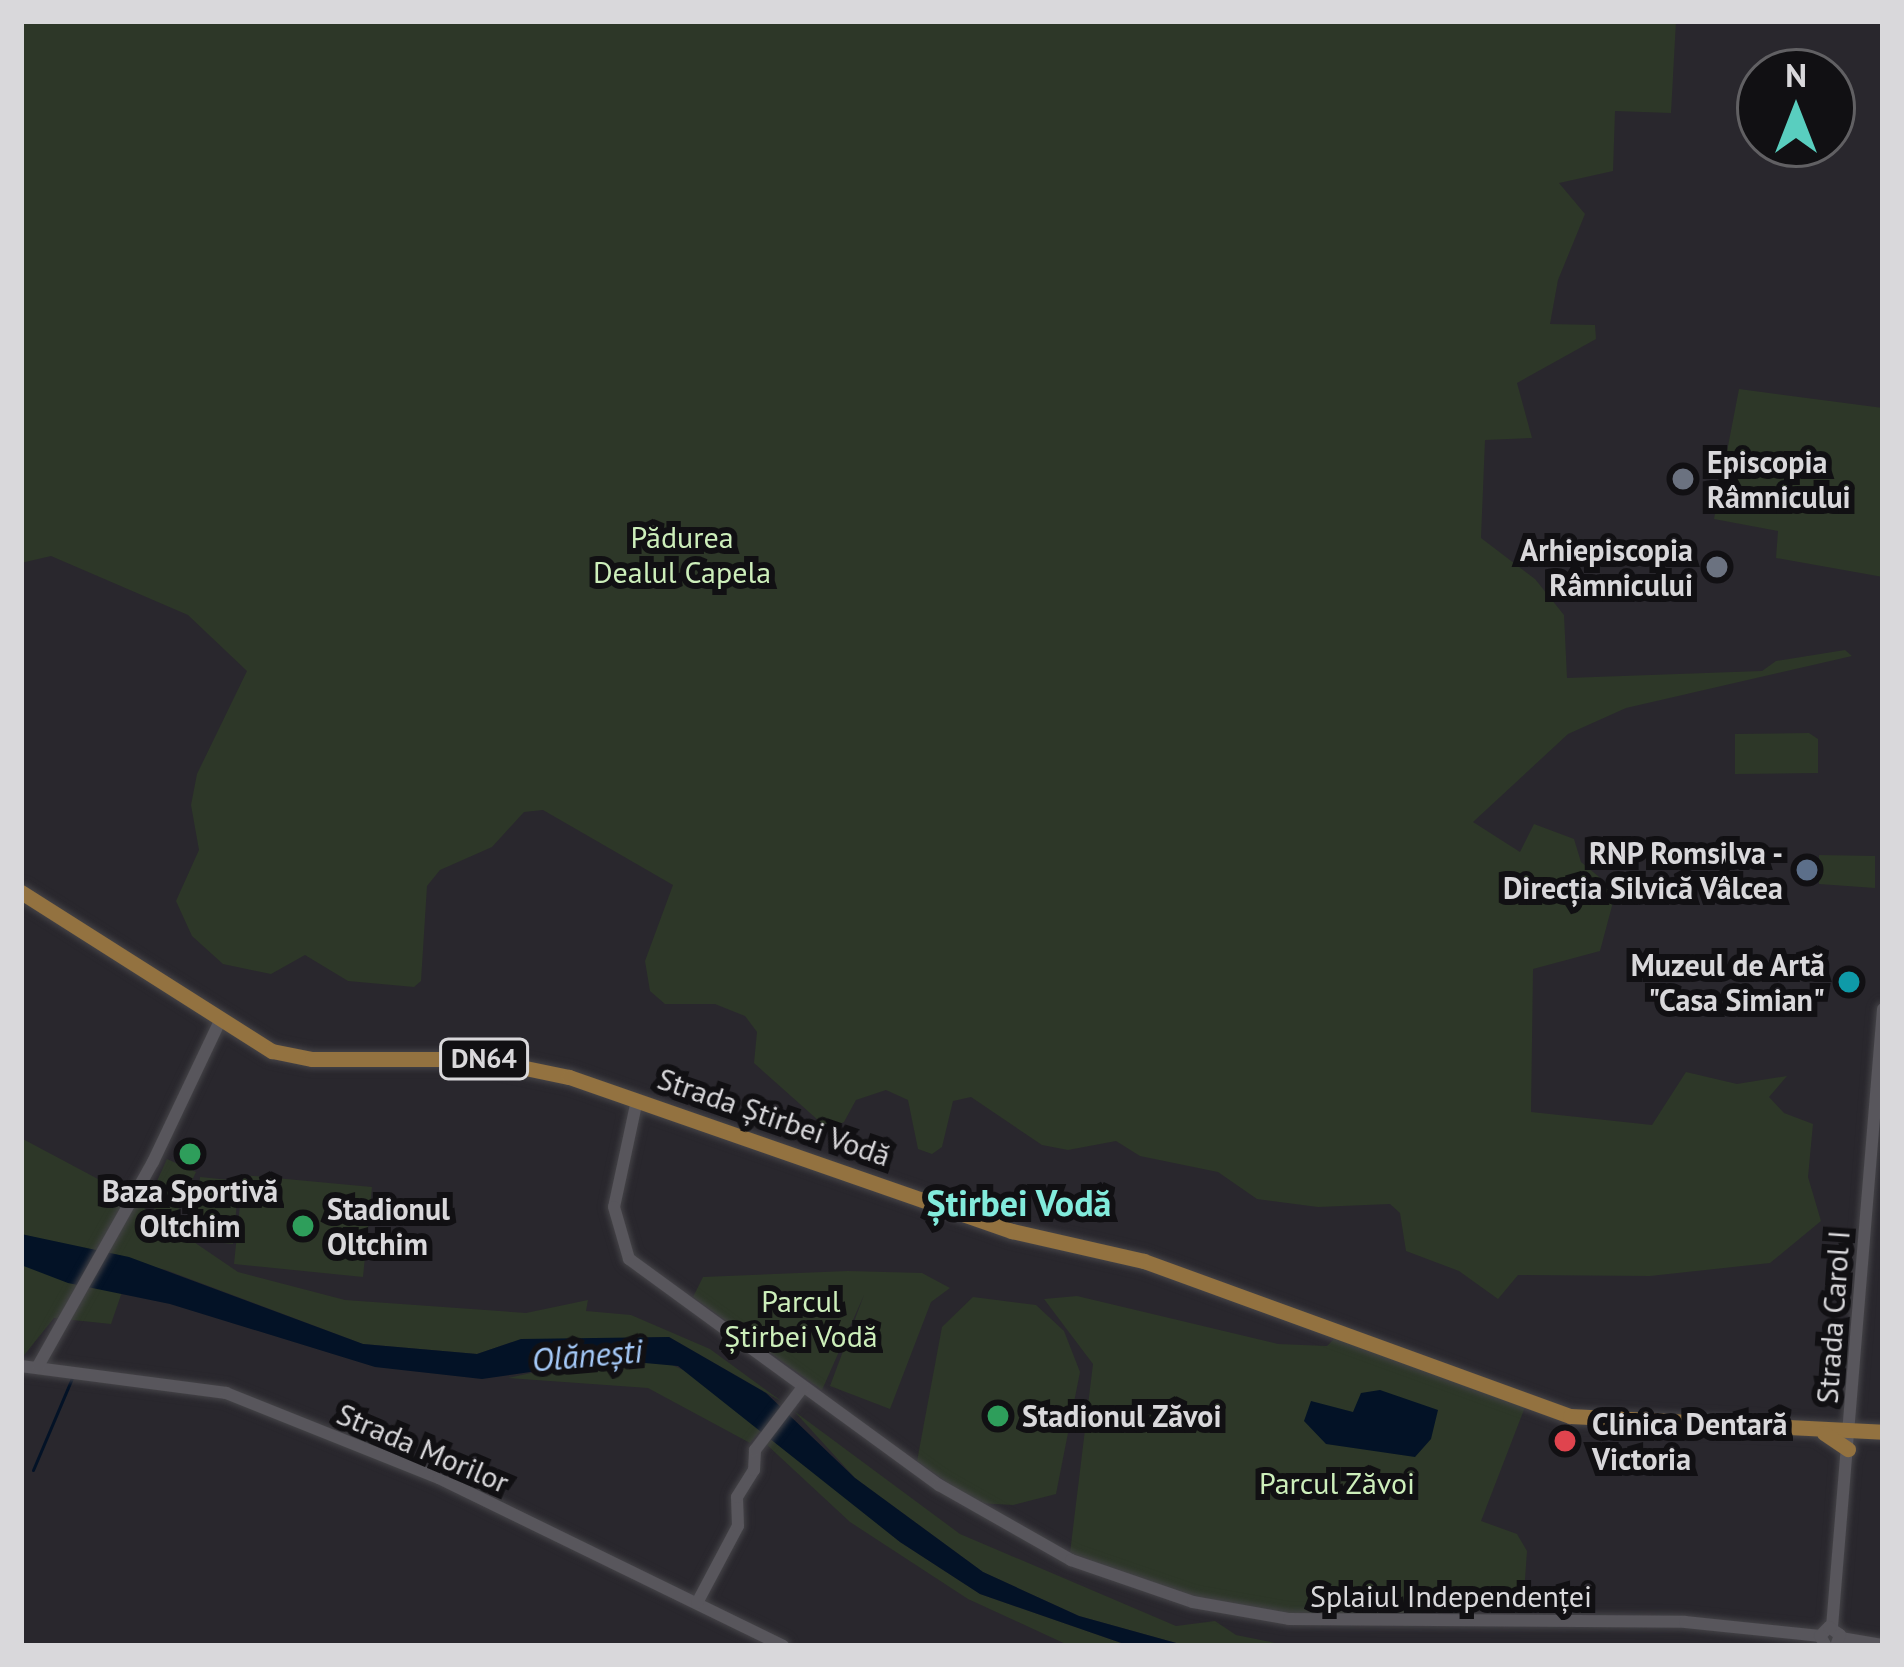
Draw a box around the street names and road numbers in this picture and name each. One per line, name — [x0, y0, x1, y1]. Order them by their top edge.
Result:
road number: DN64 — [439, 1038, 529, 1080]
street label: Strada Știrbei Vodă — [653, 1060, 895, 1174]
street label: Strada Carol I — [1809, 1229, 1857, 1405]
street label: Strada Morilor — [332, 1396, 514, 1500]
street label: Splaiul Independenței — [1310, 1578, 1592, 1614]

